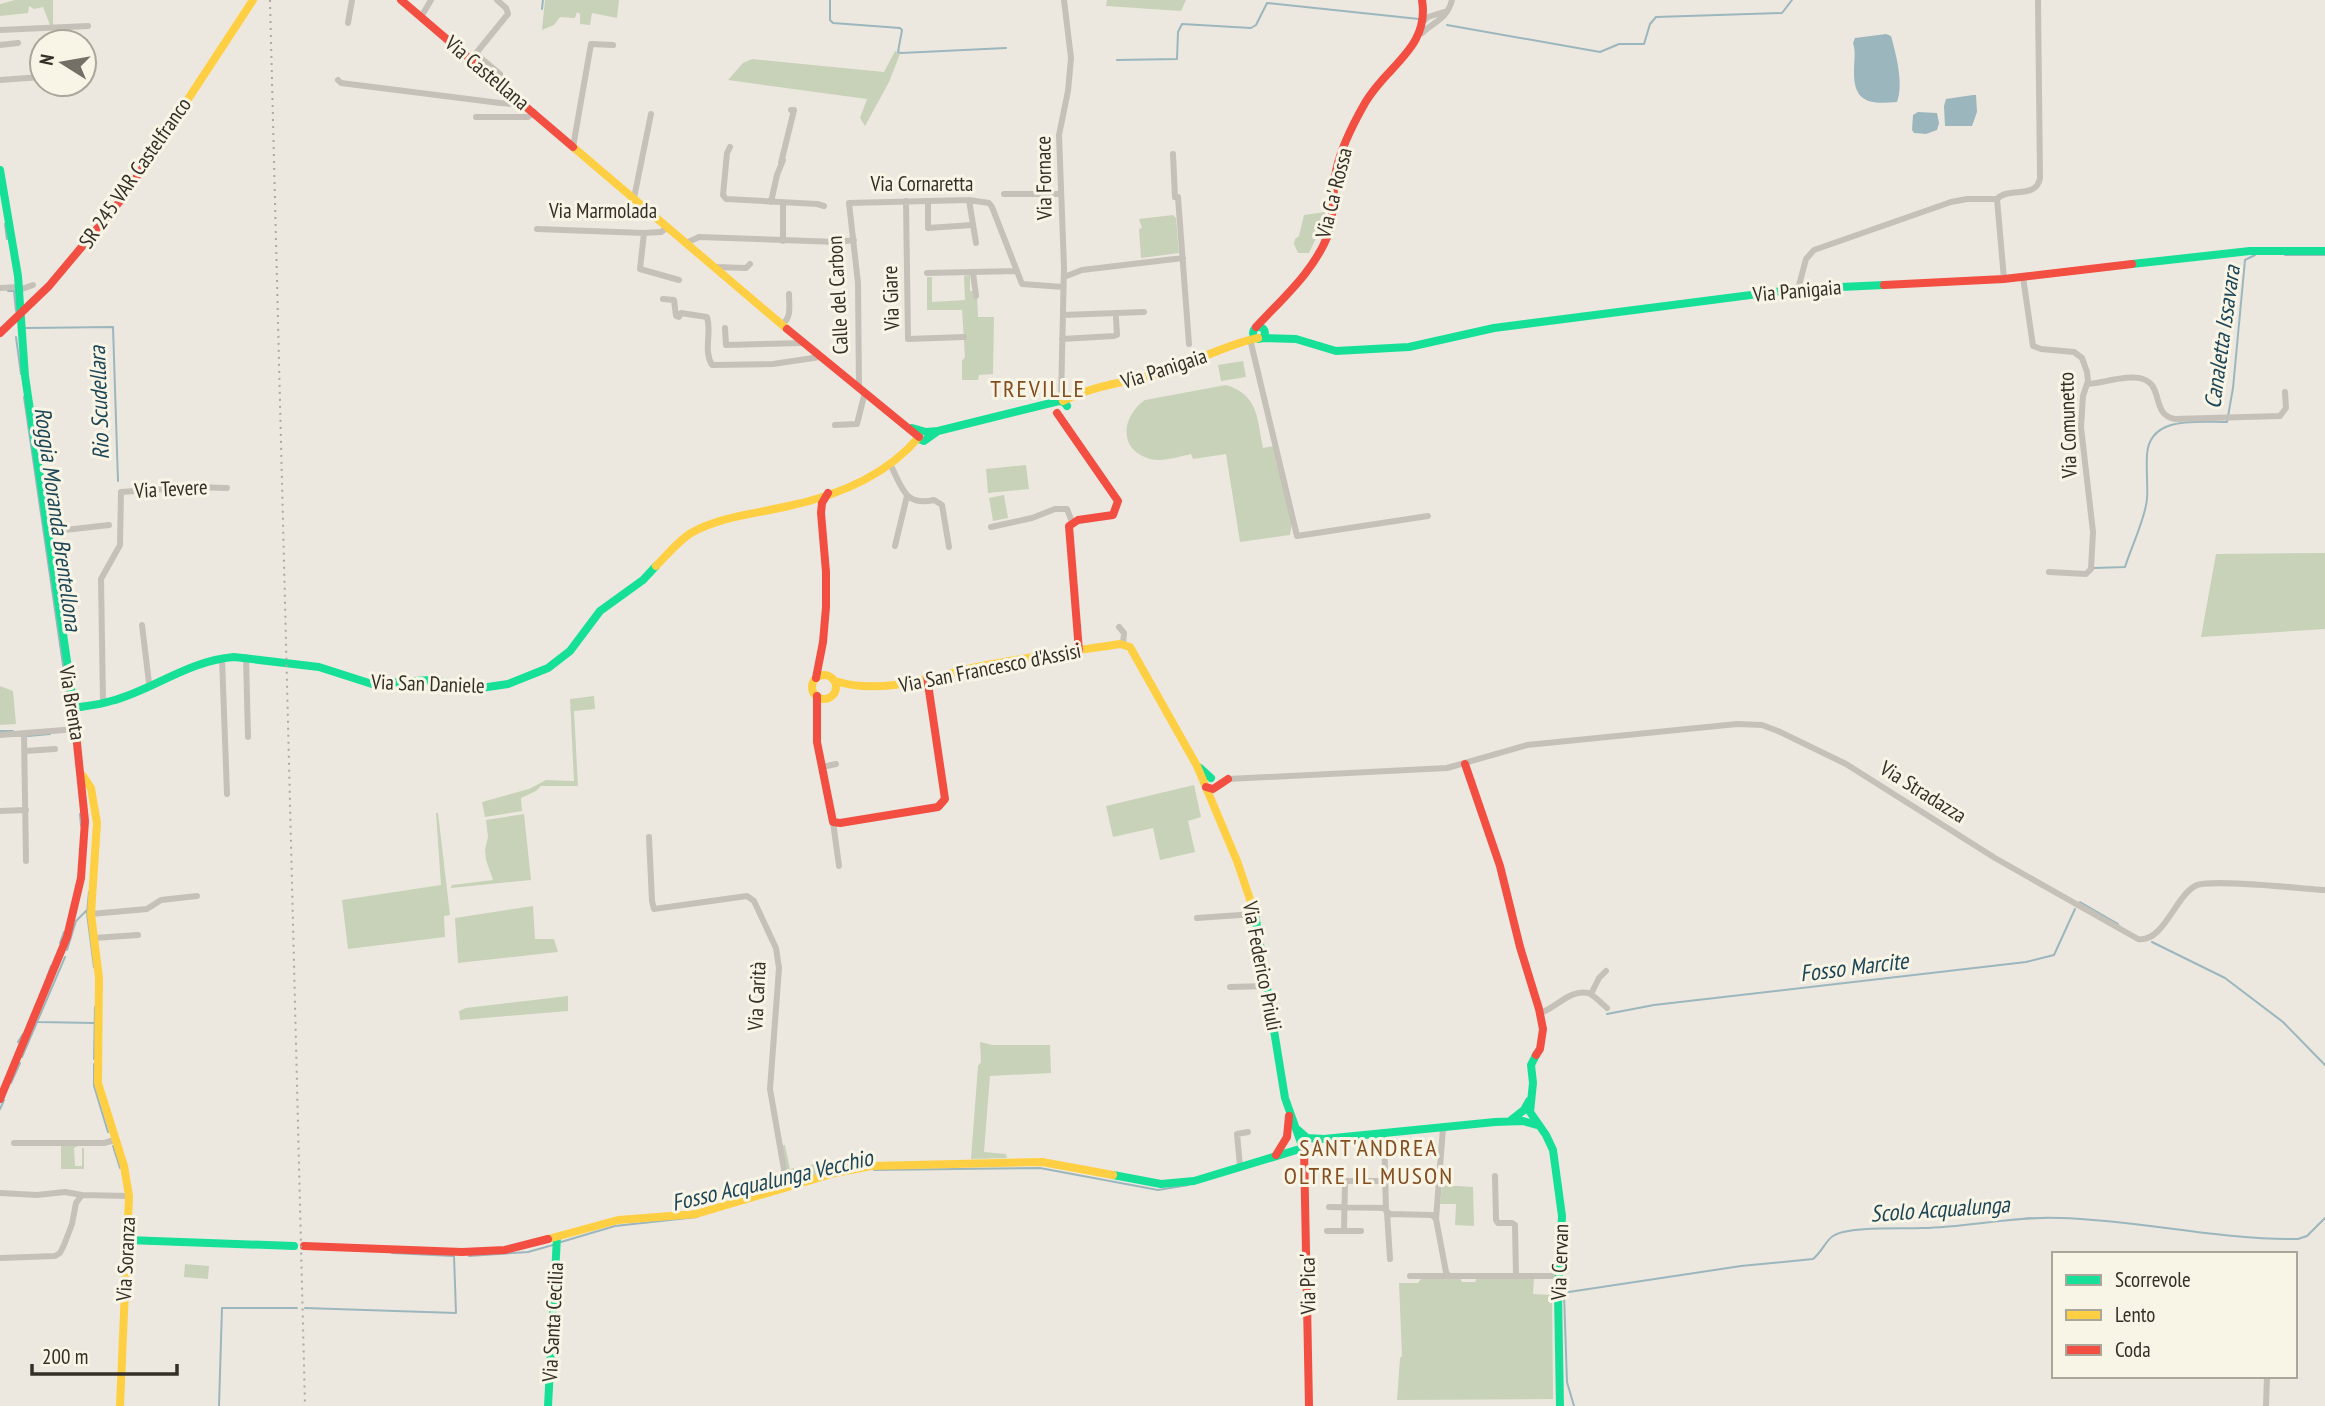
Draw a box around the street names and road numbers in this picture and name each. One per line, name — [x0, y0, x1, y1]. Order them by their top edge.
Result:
street label: Via Castellana — [439, 29, 535, 116]
street label: SR 245 VAR Castelfranco — [72, 92, 197, 253]
street label: Via Fornace — [1029, 136, 1058, 221]
street label: Via Ca' Rossa — [1309, 145, 1358, 242]
street label: Via Cornaretta — [870, 170, 973, 197]
street label: Via Marmolada — [548, 197, 657, 224]
street label: Calle del Carbon — [821, 235, 854, 355]
street label: Via Giare — [876, 265, 905, 332]
street label: Via Panigaia — [1751, 273, 1842, 308]
street label: Via Panigaia — [1117, 342, 1210, 395]
street label: Via Comunetto — [2052, 371, 2083, 480]
street label: Via Tevere — [133, 473, 208, 504]
street label: Via San Francesco d'Assisi — [896, 637, 1083, 699]
street label: Via Brenta — [53, 663, 92, 742]
street label: Via San Daniele — [370, 668, 485, 699]
street label: Via Stradazza — [1874, 754, 1972, 829]
street label: Via Federico Priuli — [1237, 898, 1288, 1033]
street label: Via Carità — [741, 961, 772, 1032]
street label: Via Soranza — [110, 1216, 141, 1303]
street label: Via Cervan — [1545, 1223, 1574, 1302]
street label: Via Pica' — [1293, 1253, 1322, 1316]
street label: Via Santa Cecilia — [536, 1261, 569, 1383]

